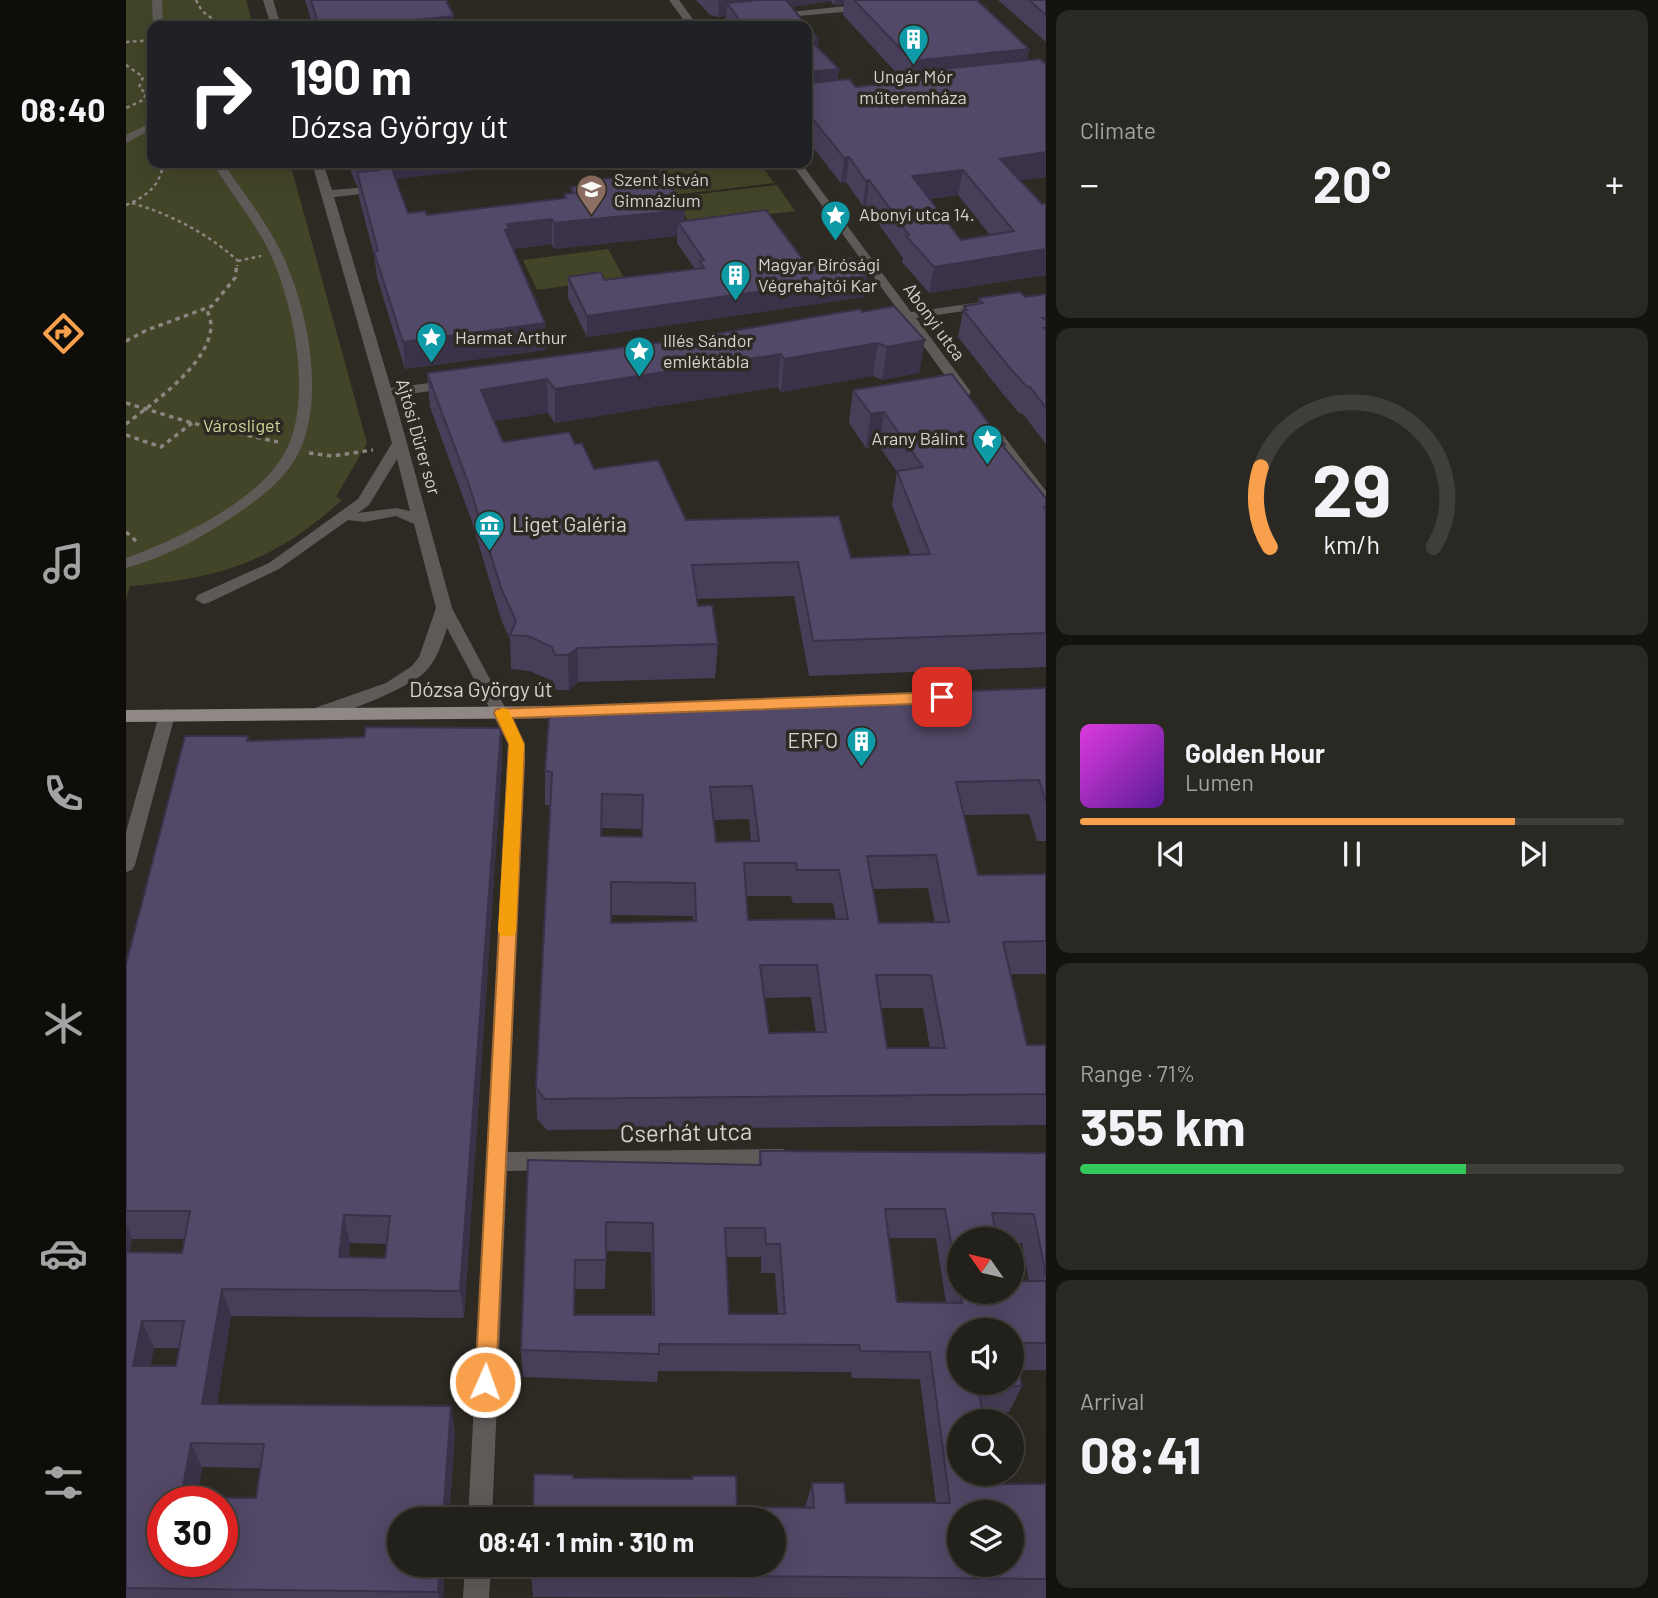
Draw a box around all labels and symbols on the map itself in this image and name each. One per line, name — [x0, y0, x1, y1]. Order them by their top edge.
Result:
building icon: Ungár Mór műteremháza — [896, 22, 930, 66]
place label: Ungár Mór műteremháza — [859, 65, 967, 108]
place label: Szent István Gimnázium — [614, 168, 709, 211]
school or university icon: Szent István Gimnázium — [574, 173, 608, 217]
place icon: Abonyi utca 14. — [819, 198, 853, 242]
place label: Abonyi utca 14. — [859, 203, 975, 225]
place label: Magyar Bírósági Végrehajtói Kar — [758, 253, 880, 296]
building icon: Magyar Bírósági Végrehajtói Kar — [718, 258, 752, 302]
street label: Abonyi utca — [899, 278, 970, 365]
place icon: Harmat Arthur — [415, 321, 449, 365]
place label: Harmat Arthur — [455, 326, 567, 348]
place label: Illés Sándor emléktábla — [663, 329, 754, 372]
place icon: Illés Sándor emléktábla — [623, 334, 657, 378]
street label: Ajtósi Dürer sor — [392, 376, 446, 498]
park label: Városliget — [203, 414, 281, 436]
place icon: Arany Bálint — [971, 422, 1005, 466]
place label: Arany Bálint — [872, 427, 965, 449]
museum icon: Liget Galéria — [472, 508, 506, 552]
place label: Liget Galéria — [512, 511, 627, 536]
pin — [912, 667, 972, 727]
street label: Dózsa György út — [409, 676, 553, 701]
building icon: ERFO — [844, 724, 878, 768]
place label: ERFO — [788, 727, 838, 752]
street label: Cserhát utca — [620, 1116, 752, 1147]
north arrow — [947, 1227, 1024, 1304]
position arrow — [448, 1345, 522, 1419]
speed limit sign: 30 — [147, 1486, 238, 1577]

